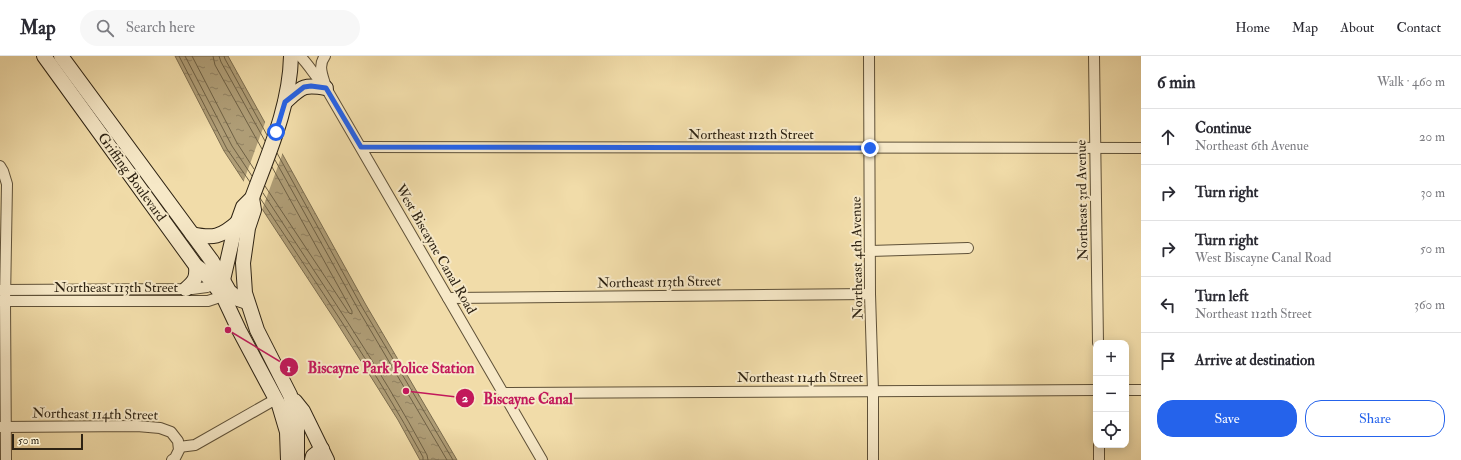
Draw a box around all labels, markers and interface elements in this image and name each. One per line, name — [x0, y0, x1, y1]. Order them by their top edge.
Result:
search box — [80, 10, 360, 46]
text: Map — [20, 16, 56, 40]
icon: search — [94, 17, 116, 39]
text: Search here — [126, 18, 195, 37]
text: Home — [1235, 19, 1270, 36]
text: Map — [1292, 19, 1318, 36]
text: About — [1340, 19, 1374, 36]
text: Contact — [1396, 19, 1441, 36]
text: 6 min — [1157, 72, 1196, 93]
text: Walk · 460 m — [1377, 74, 1445, 90]
text: Continue — [1195, 119, 1251, 138]
route start — [267, 123, 285, 141]
street label: Northeast 112th Street — [688, 126, 814, 143]
icon: ahead — [1157, 126, 1179, 148]
street label: Griffing Boulevard — [94, 129, 170, 225]
text: 20 m — [1419, 129, 1445, 145]
text: Northeast 6th Avenue — [1195, 138, 1309, 154]
route end — [861, 139, 879, 157]
street label: Northeast 3rd Avenue — [1072, 139, 1092, 261]
street label: West Biscayne Canal Road — [391, 180, 480, 317]
icon: right — [1157, 182, 1179, 204]
text: Turn right — [1195, 183, 1258, 202]
text: 30 m — [1421, 185, 1445, 201]
street label: Northeast 4th Avenue — [847, 196, 867, 320]
text: Turn right — [1195, 231, 1258, 250]
icon: right — [1157, 238, 1179, 260]
text: 50 m — [1420, 241, 1445, 257]
text: West Biscayne Canal Road — [1195, 250, 1331, 266]
street label: Northeast 113th Street — [597, 272, 722, 292]
street label: Northeast 113th Street — [54, 279, 178, 296]
text: Turn left — [1195, 287, 1249, 306]
icon: left — [1157, 294, 1179, 316]
text: 360 m — [1414, 297, 1445, 313]
text: Northeast 112th Street — [1195, 306, 1312, 322]
map controls — [1093, 340, 1129, 448]
button: + — [1093, 340, 1129, 376]
icon: arrive — [1157, 350, 1179, 372]
text: Arrive at destination — [1195, 351, 1315, 370]
callout: Biscayne Park Police Station — [279, 354, 482, 381]
text: Biscayne Park Police Station — [307, 359, 475, 379]
text: 1 — [287, 361, 291, 376]
street label: Northeast 114th Street — [737, 369, 863, 386]
button: − — [1093, 376, 1129, 412]
callout: Biscayne Canal — [455, 385, 581, 412]
text: Biscayne Canal — [483, 390, 573, 410]
text: 2 — [462, 391, 468, 406]
button: Save — [1157, 400, 1297, 437]
button: Share — [1305, 400, 1445, 437]
street label: Northeast 114th Street — [32, 404, 159, 424]
button: locate — [1093, 412, 1129, 448]
scale bar — [12, 432, 83, 451]
text: 50 m — [18, 434, 39, 447]

